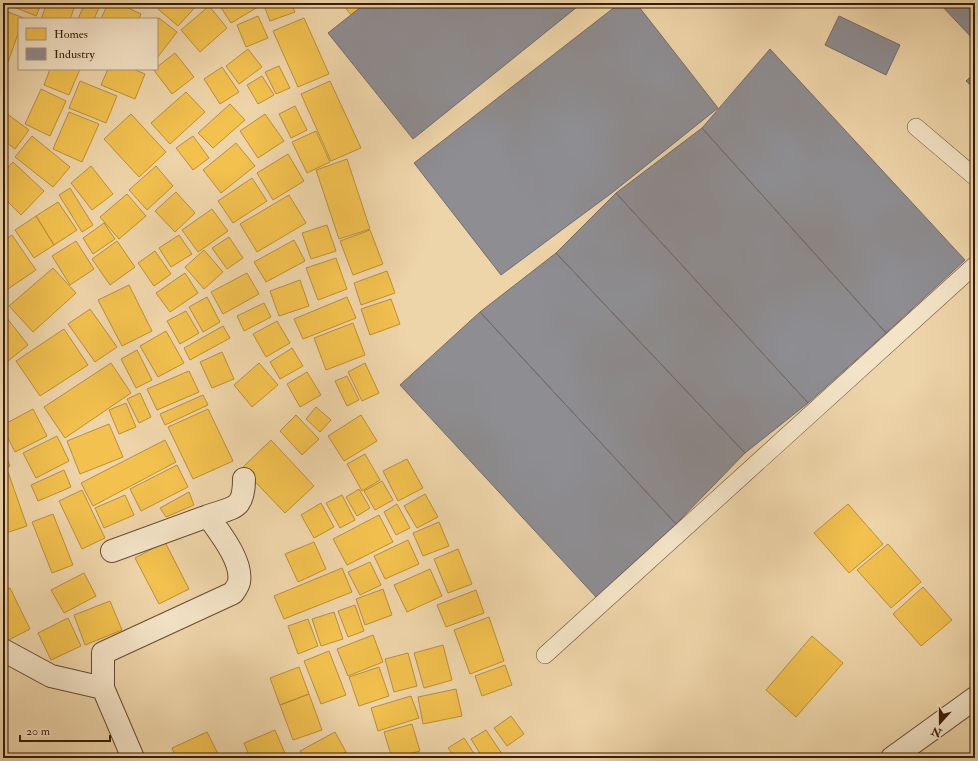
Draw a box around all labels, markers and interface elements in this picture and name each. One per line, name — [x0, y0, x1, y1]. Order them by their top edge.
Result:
legend — [18, 18, 158, 70]
text: Homes — [54, 27, 88, 42]
text: Industry — [54, 47, 96, 62]
north arrow — [920, 703, 960, 743]
scale bar — [20, 717, 110, 743]
text: 20 m — [26, 724, 51, 739]
text: N — [929, 724, 944, 740]

